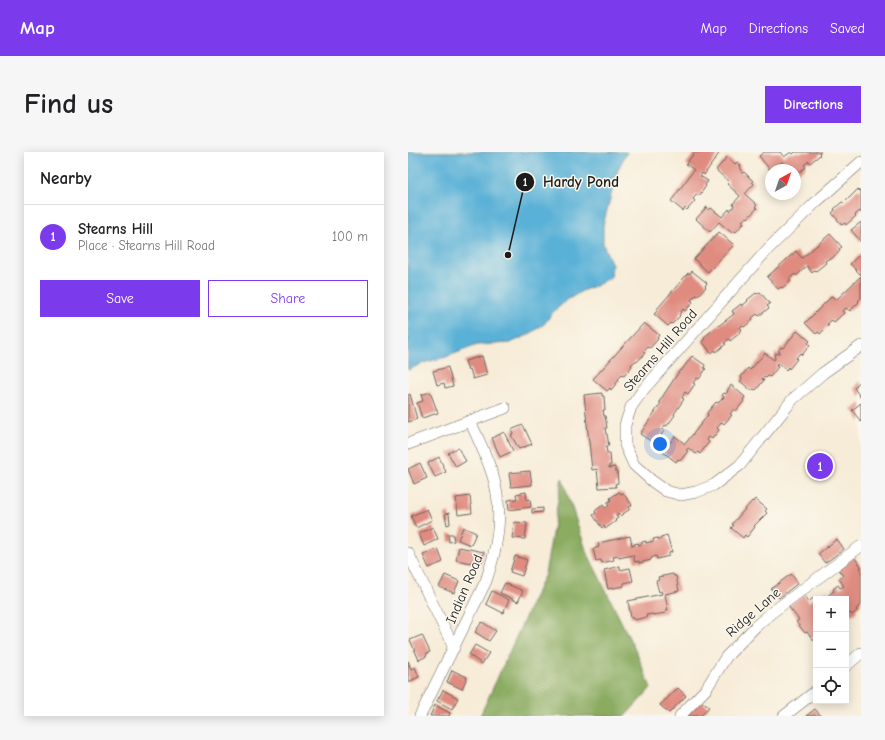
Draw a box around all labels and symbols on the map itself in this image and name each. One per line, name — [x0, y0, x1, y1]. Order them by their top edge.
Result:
north arrow — [765, 164, 801, 200]
callout: Hardy Pond — [515, 169, 627, 196]
text: Hardy Pond — [543, 173, 619, 191]
text: 1 — [523, 175, 528, 189]
street label: Stearns Hill Road — [620, 306, 701, 395]
your location — [650, 434, 670, 454]
pin: 1 — [807, 451, 833, 481]
street label: Indian Road — [442, 552, 487, 626]
street label: Ridge Lane — [723, 584, 784, 641]

